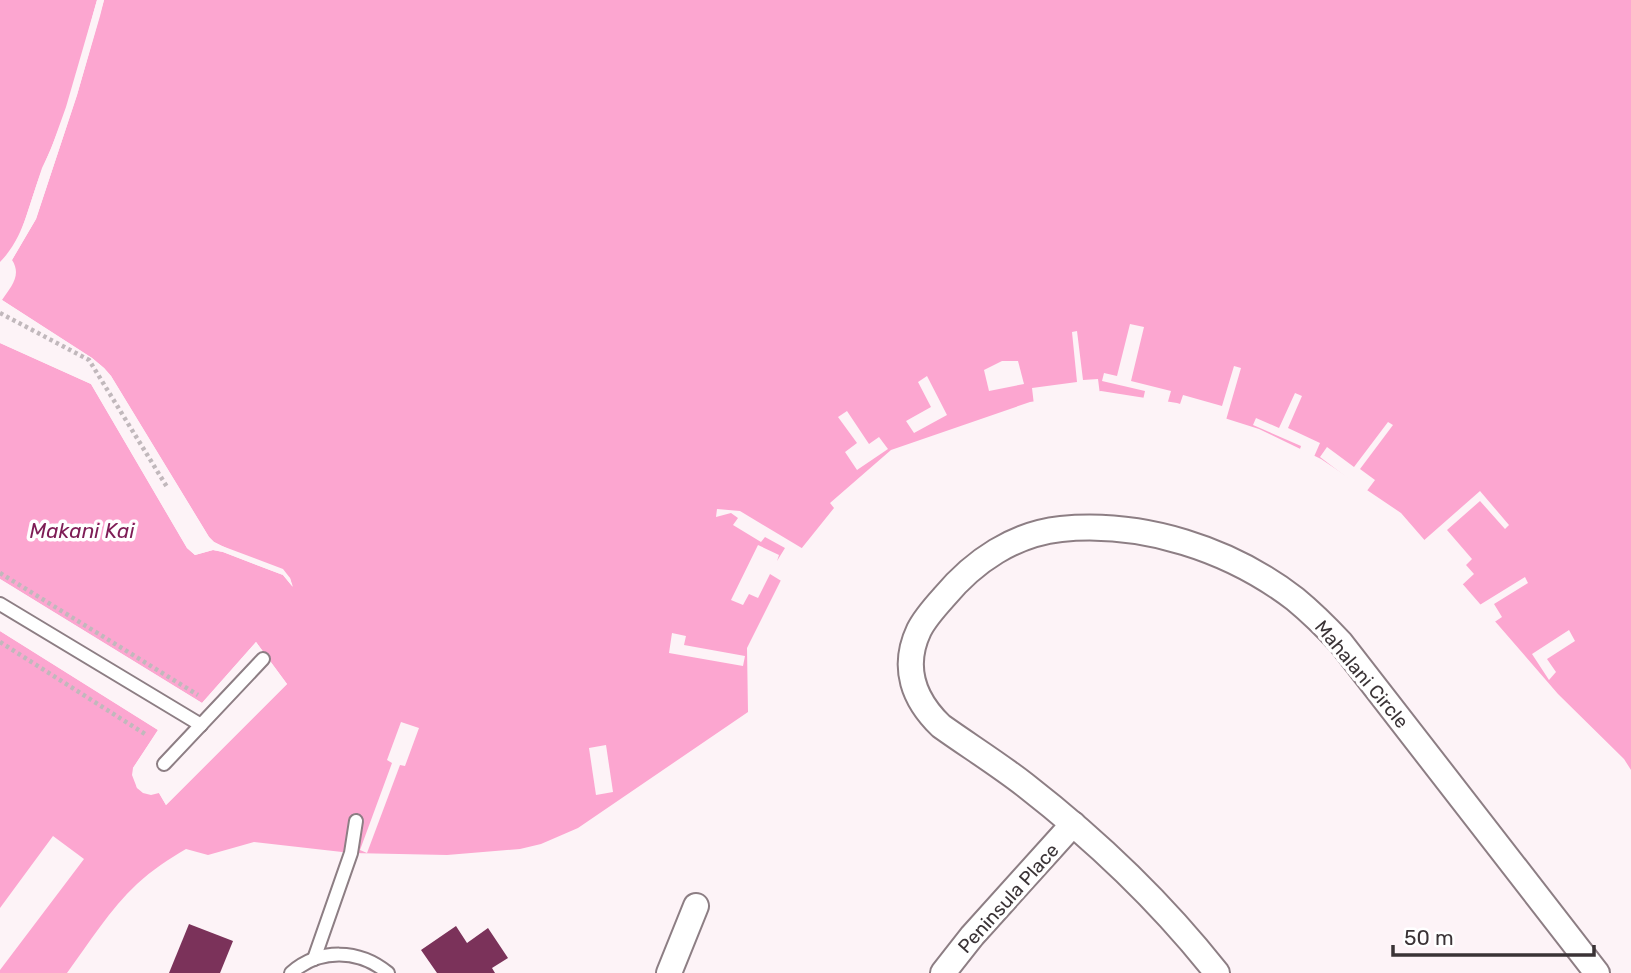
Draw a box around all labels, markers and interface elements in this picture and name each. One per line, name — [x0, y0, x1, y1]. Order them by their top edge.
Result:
water label: Makani Kai — [29, 518, 135, 543]
street label: Mahalani Circle — [1310, 616, 1413, 733]
street label: Peninsula Place — [953, 839, 1064, 958]
scale bar — [1393, 914, 1594, 958]
text: 50 m — [1404, 925, 1454, 950]

